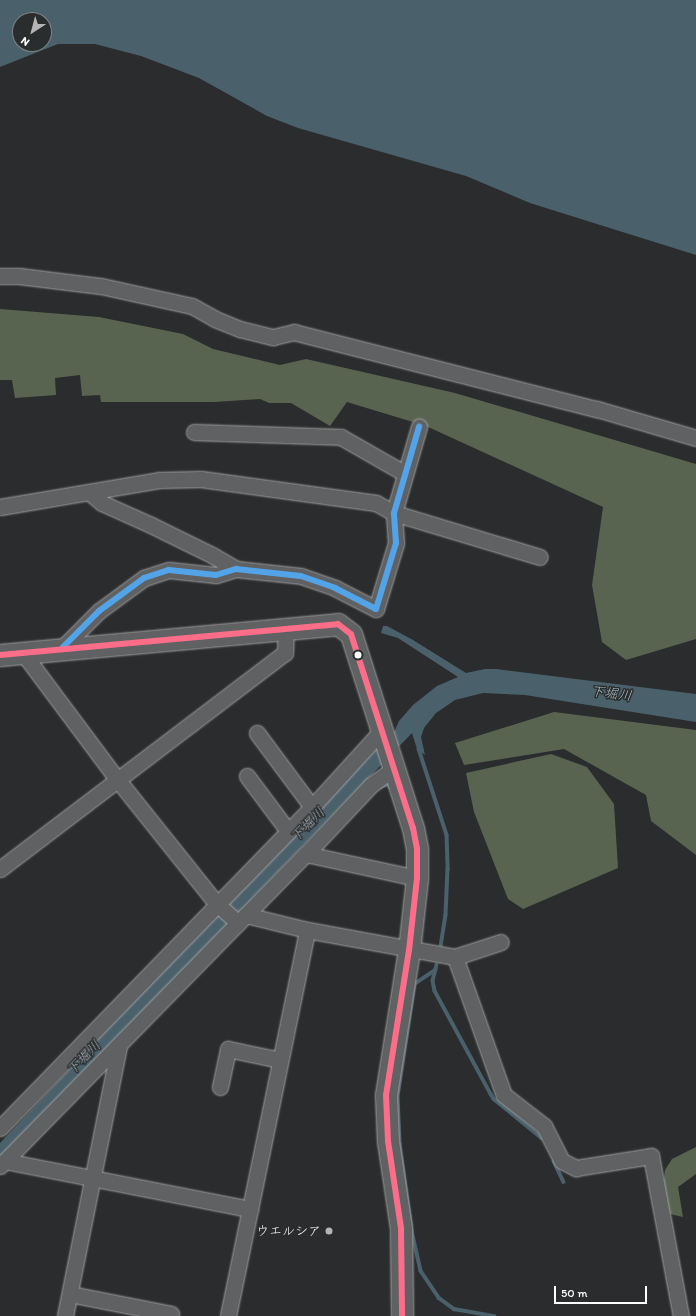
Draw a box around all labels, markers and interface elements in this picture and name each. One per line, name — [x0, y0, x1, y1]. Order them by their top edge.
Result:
north arrow — [12, 12, 52, 52]
text: N — [18, 34, 32, 49]
unlabelled marker — [353, 650, 363, 660]
water label: 下堀川 — [589, 683, 633, 705]
water label: 下堀川 — [287, 804, 329, 846]
water label: 下堀川 — [63, 1037, 105, 1079]
place label: ウエルシア — [256, 1223, 321, 1239]
marker: ウエルシア — [324, 1226, 334, 1236]
scale bar — [556, 1278, 649, 1304]
text: 50 m — [561, 1286, 587, 1300]

